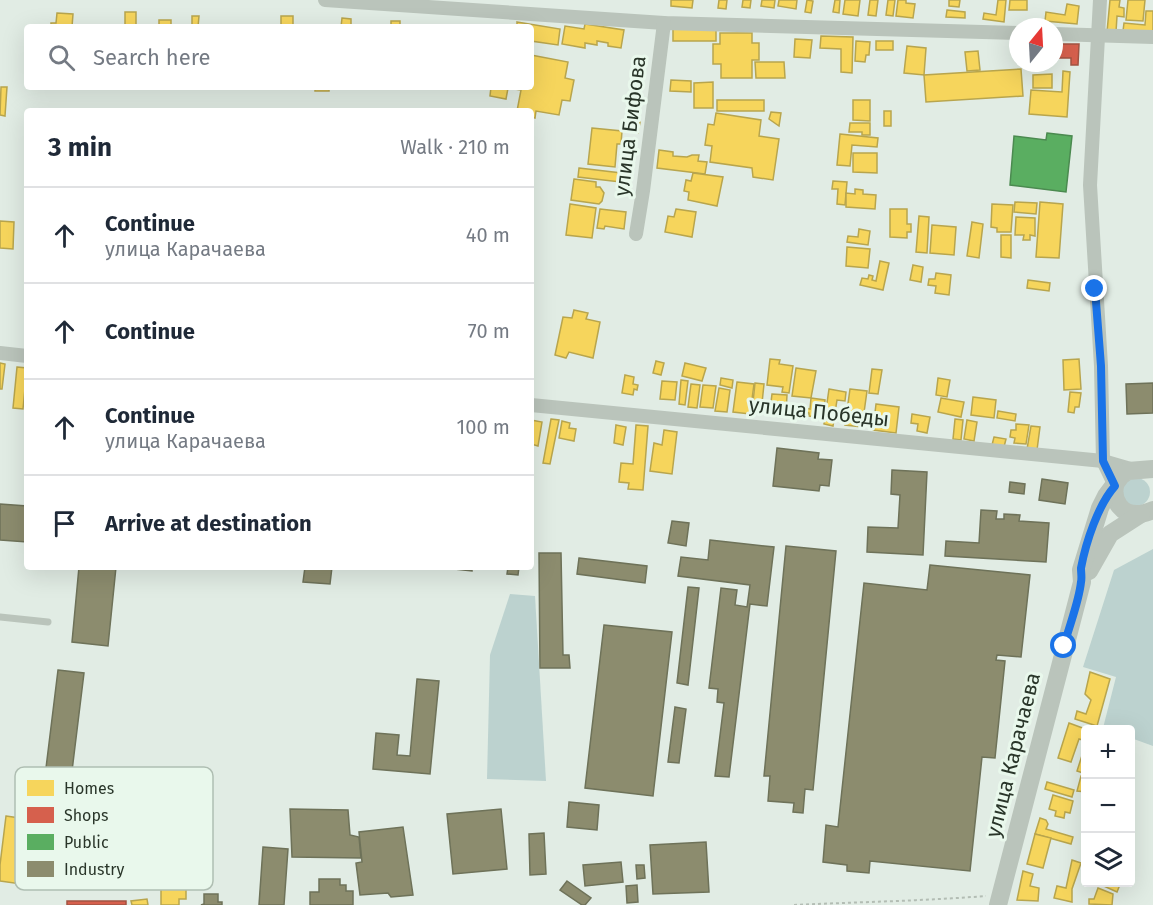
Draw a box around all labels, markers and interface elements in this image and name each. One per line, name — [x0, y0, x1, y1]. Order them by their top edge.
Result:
north arrow — [1009, 18, 1063, 72]
search box — [24, 24, 534, 90]
icon: search — [45, 41, 78, 74]
text: Search here — [93, 44, 211, 71]
street label: улица Бифова — [608, 54, 652, 198]
text: 3 min — [48, 132, 112, 163]
text: Walk · 210 m — [400, 135, 510, 159]
text: Continue — [105, 210, 195, 237]
icon: ahead — [48, 219, 81, 252]
text: 40 m — [466, 223, 510, 247]
text: улица Карачаева — [105, 237, 266, 261]
route end — [1081, 275, 1107, 301]
icon: ahead — [48, 315, 81, 348]
text: Continue — [105, 318, 195, 345]
text: 70 m — [468, 319, 510, 343]
street label: улица Победы — [748, 392, 890, 432]
text: Continue — [105, 402, 195, 429]
icon: ahead — [48, 411, 81, 444]
text: 100 m — [457, 415, 510, 439]
text: улица Карачаева — [105, 429, 266, 453]
icon: arrive — [48, 507, 81, 540]
text: Arrive at destination — [105, 510, 312, 537]
route start — [1050, 632, 1076, 658]
street label: улица Карачаева — [980, 670, 1046, 840]
map controls — [1081, 725, 1135, 887]
button: + — [1081, 725, 1135, 779]
legend — [15, 767, 213, 890]
text: Homes — [64, 779, 114, 798]
button: − — [1081, 779, 1135, 833]
text: Shops — [64, 806, 108, 825]
text: Public — [64, 833, 109, 852]
button: layers — [1081, 833, 1135, 887]
text: Industry — [64, 860, 124, 879]

